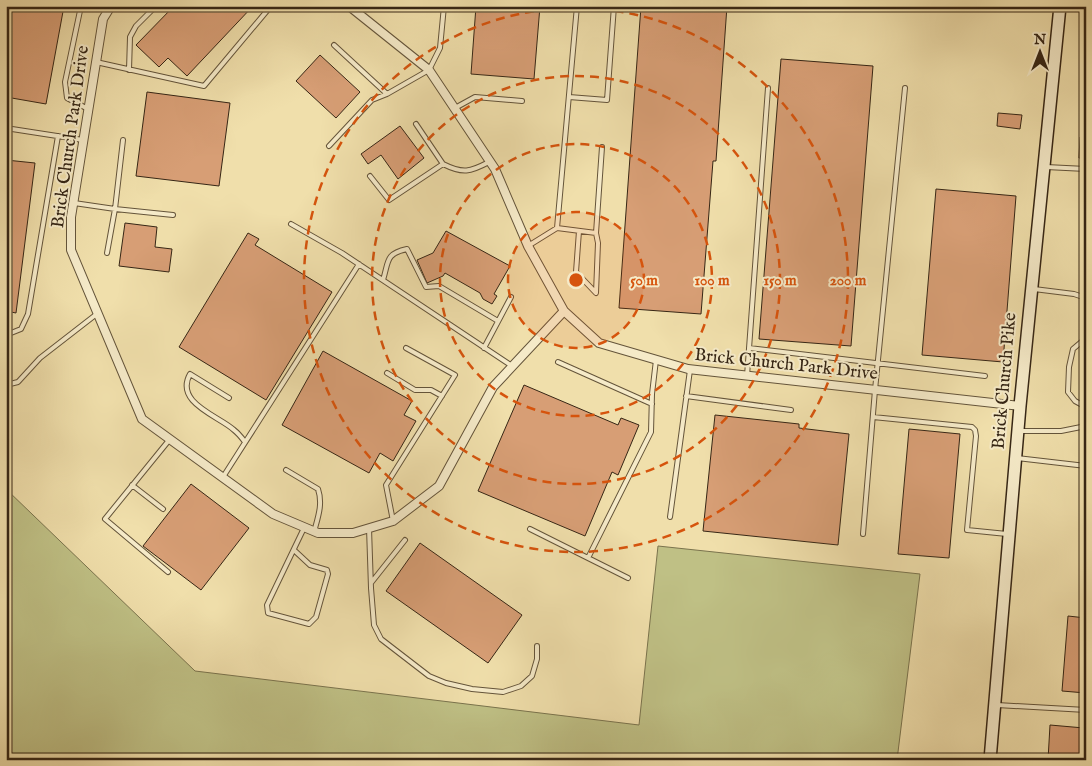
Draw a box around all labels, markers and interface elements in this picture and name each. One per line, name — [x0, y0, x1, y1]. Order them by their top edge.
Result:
north arrow — [1014, 28, 1064, 78]
text: N — [1033, 31, 1046, 49]
street label: Brick Church Park Drive — [47, 44, 95, 230]
centre of rings — [567, 271, 585, 289]
text: 50 m — [630, 271, 658, 290]
text: 100 m — [694, 271, 730, 290]
text: 150 m — [763, 271, 797, 290]
text: 200 m — [830, 271, 867, 290]
street label: Brick Church Pike — [988, 312, 1022, 450]
street label: Brick Church Park Drive — [693, 344, 879, 386]

